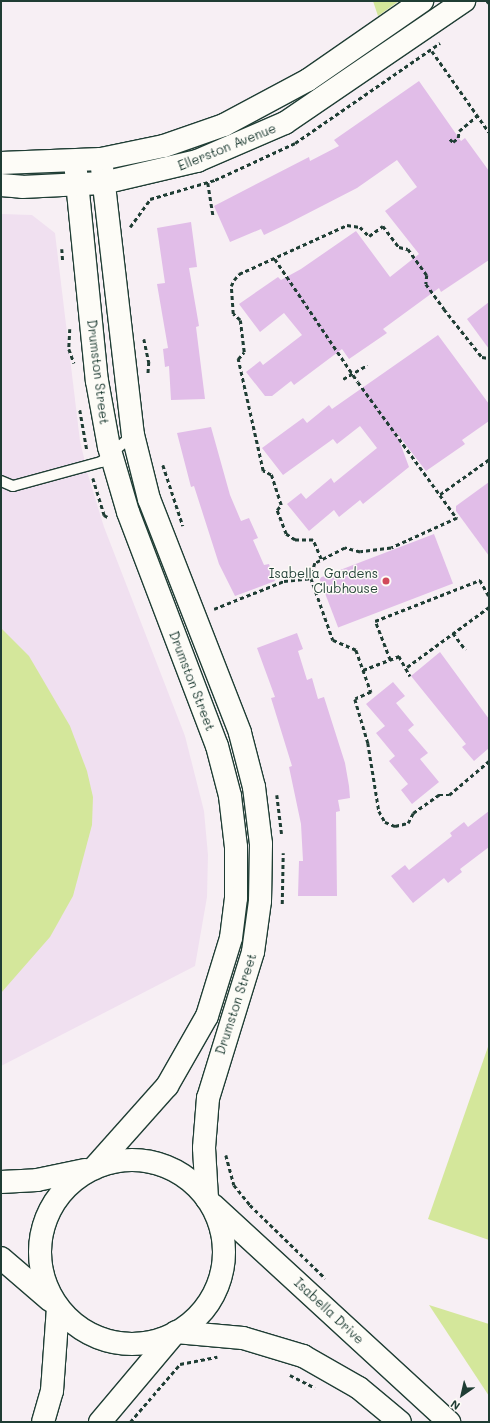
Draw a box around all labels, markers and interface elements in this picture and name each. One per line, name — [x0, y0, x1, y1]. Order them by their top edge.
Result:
street label: Ellerston Avenue — [176, 120, 278, 174]
street label: Drumston Street — [84, 319, 112, 425]
place label: Isabella Gardens Clubhouse — [269, 566, 378, 597]
marker: Isabella Gardens Clubhouse — [381, 576, 391, 586]
street label: Drumston Street — [166, 629, 218, 733]
street label: Drumston Street — [212, 951, 260, 1057]
street label: Isabella Drive — [291, 1275, 367, 1347]
north arrow — [442, 1375, 482, 1415]
text: N — [447, 1397, 463, 1414]

